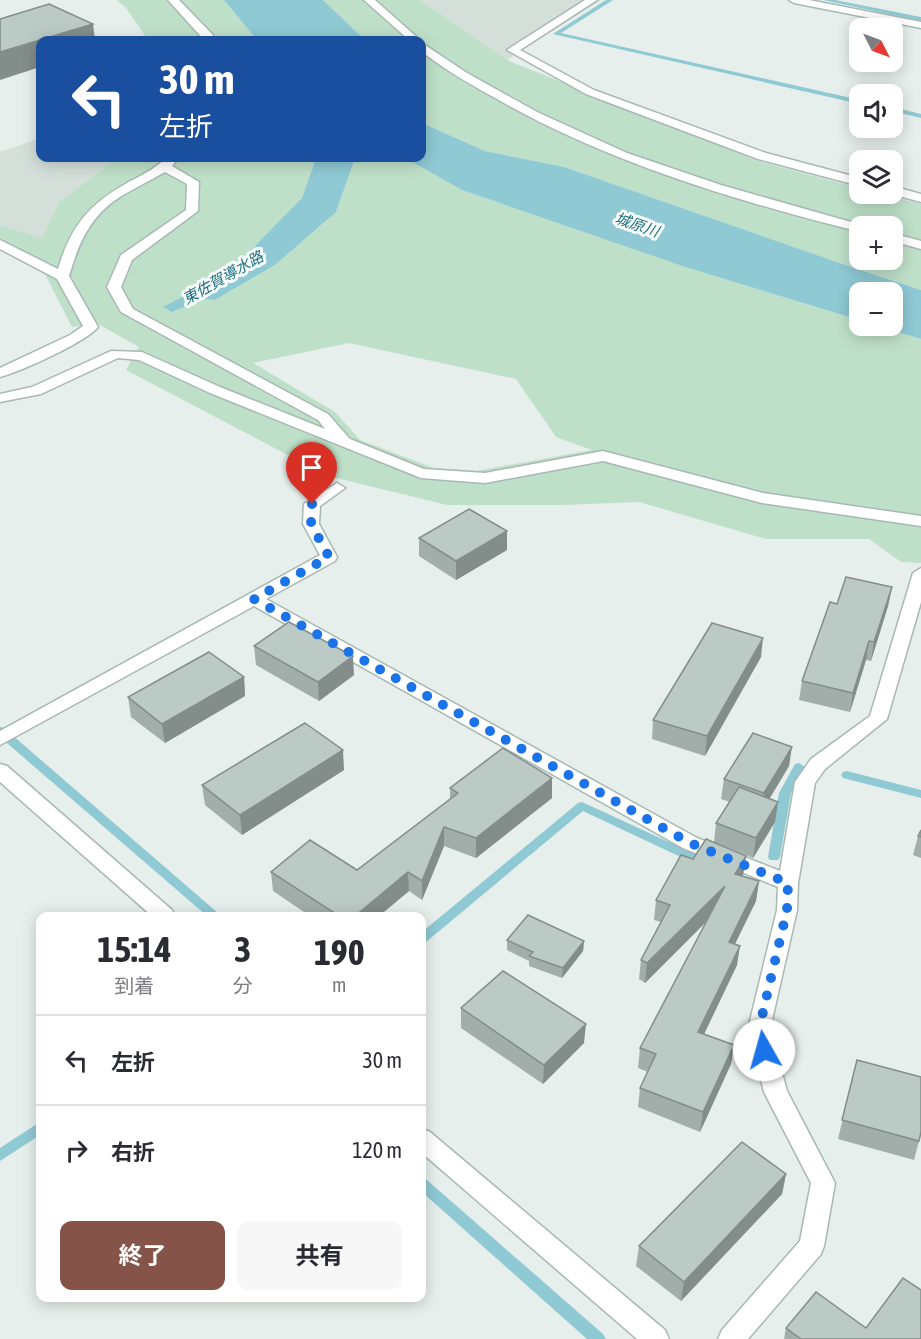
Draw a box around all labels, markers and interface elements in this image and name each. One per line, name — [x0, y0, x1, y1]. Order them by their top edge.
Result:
north arrow — [849, 18, 903, 72]
map controls — [849, 18, 903, 336]
text: 30 m — [159, 55, 234, 103]
icon: left — [60, 60, 138, 138]
button: sound — [849, 84, 903, 138]
text: 左折 — [159, 111, 213, 142]
button: layers — [849, 150, 903, 204]
water label: 城原川 — [613, 209, 663, 241]
button: + — [849, 216, 903, 270]
water label: 東佐賀導水路 — [180, 247, 268, 307]
button: − — [849, 282, 903, 336]
pin — [286, 442, 337, 504]
icon: arrive — [295, 451, 328, 484]
text: 15:14 — [97, 928, 171, 970]
text: 3 — [234, 928, 251, 970]
text: 190 — [314, 931, 365, 973]
text: m — [332, 973, 347, 996]
text: 到着 — [114, 974, 154, 997]
text: 分 — [233, 974, 253, 997]
position arrow — [732, 1018, 796, 1082]
icon: left — [60, 1044, 93, 1077]
text: 30 m — [362, 1047, 402, 1073]
text: 左折 — [111, 1049, 155, 1075]
icon: right — [60, 1134, 93, 1167]
text: 120 m — [352, 1137, 402, 1163]
text: 右折 — [111, 1139, 155, 1165]
button: 終了 — [60, 1221, 225, 1290]
button: 共有 — [237, 1221, 402, 1290]

